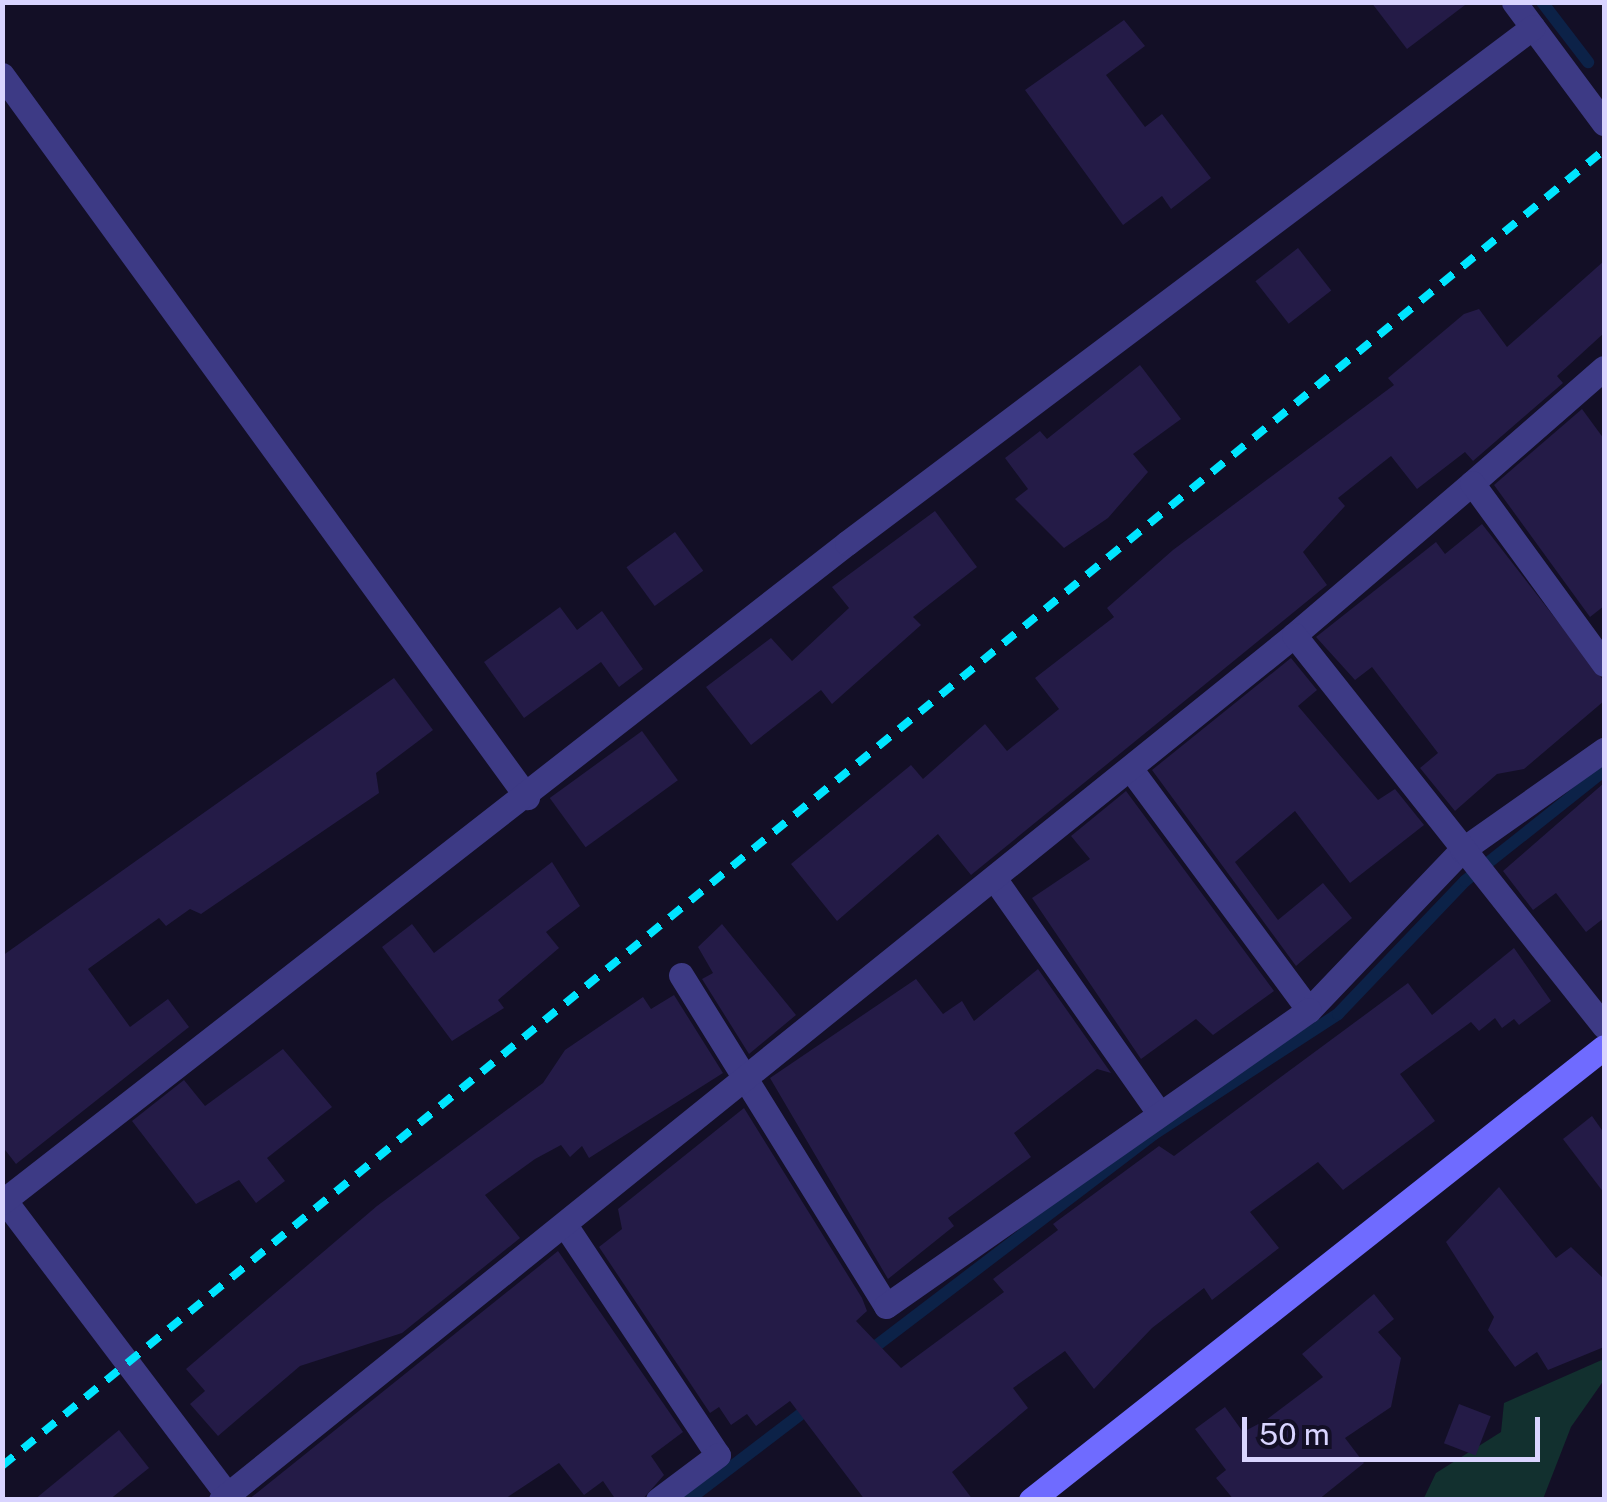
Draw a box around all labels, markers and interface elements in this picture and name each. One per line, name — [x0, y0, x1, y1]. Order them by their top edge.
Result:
scale bar — [1247, 1397, 1544, 1459]
text: 50 m — [1259, 1416, 1330, 1452]

